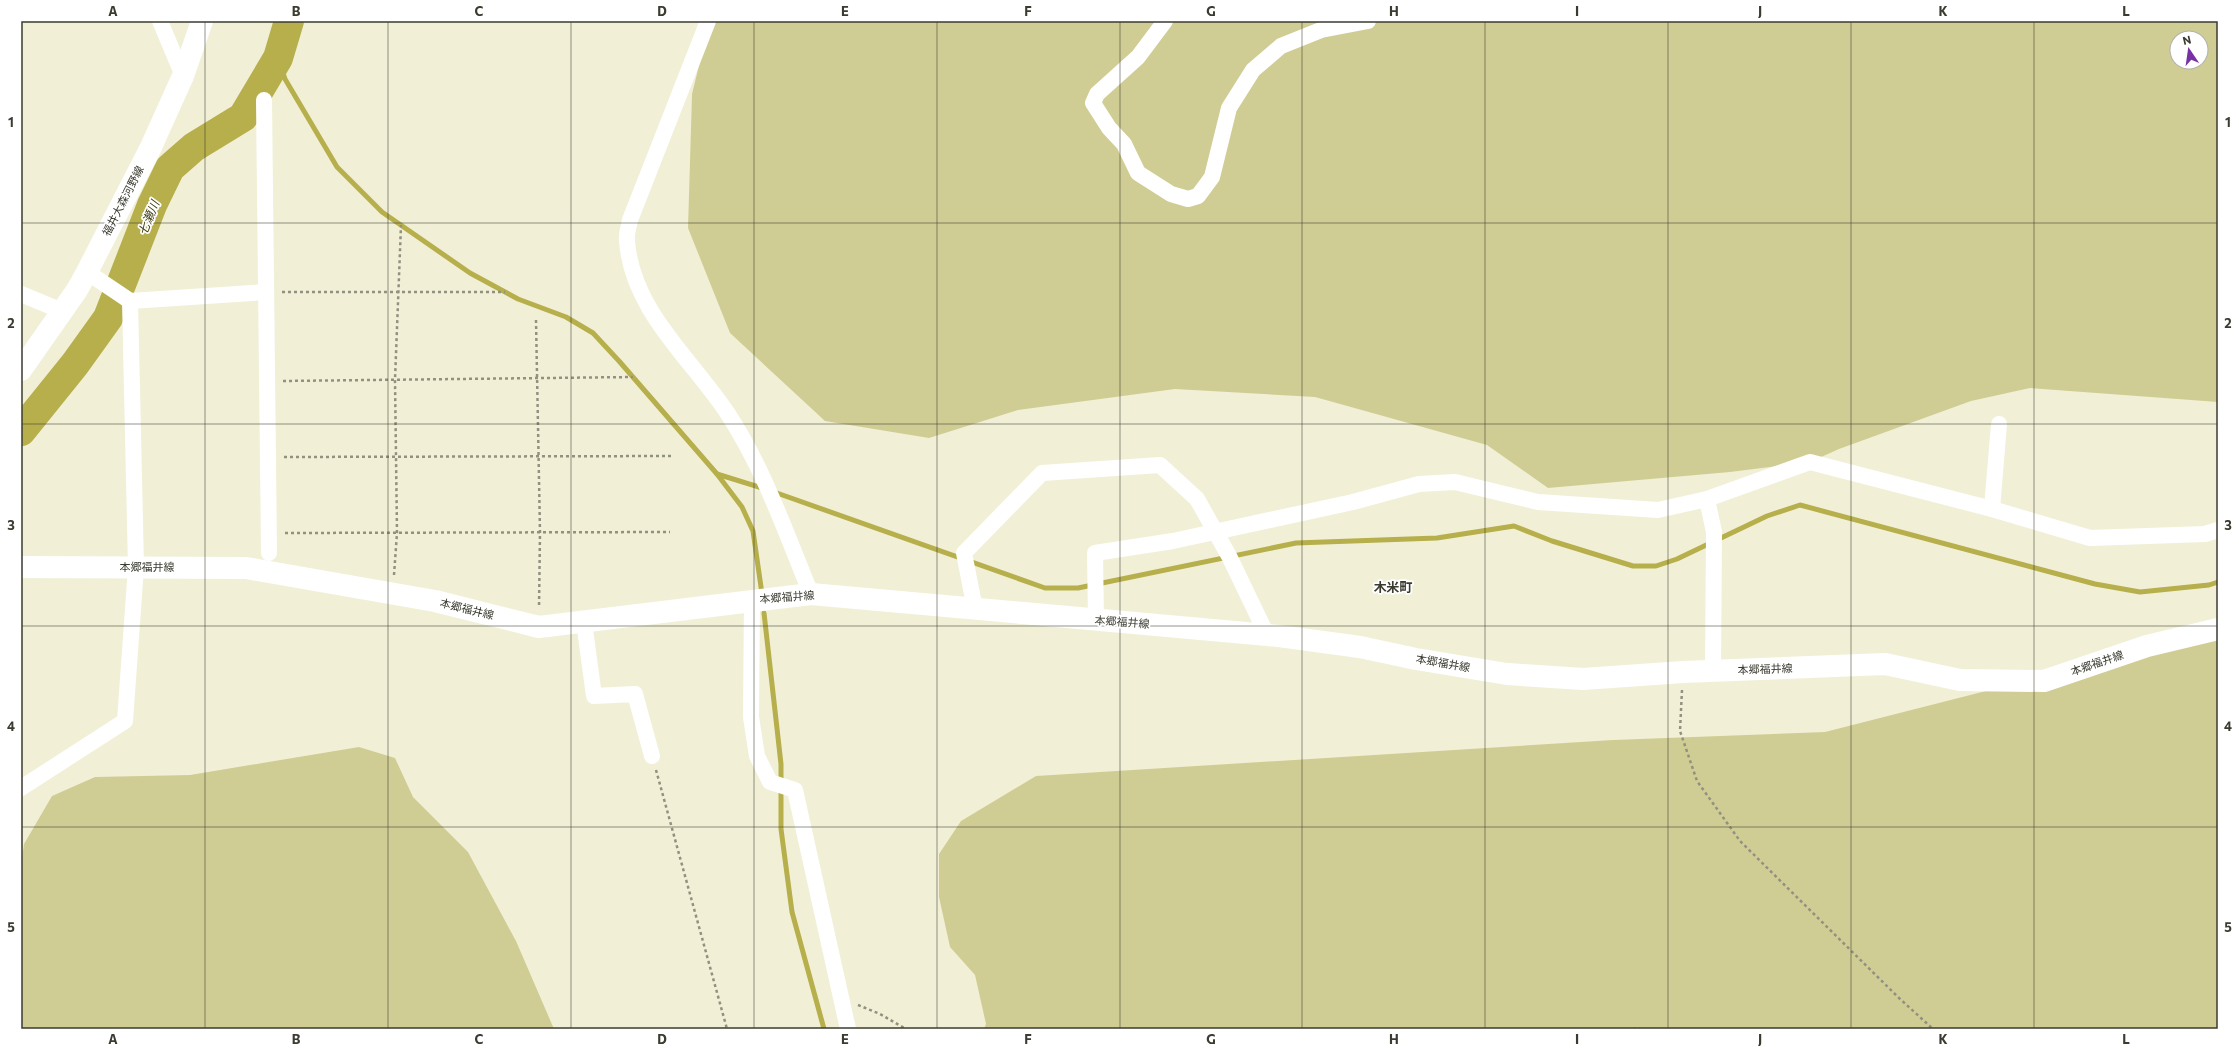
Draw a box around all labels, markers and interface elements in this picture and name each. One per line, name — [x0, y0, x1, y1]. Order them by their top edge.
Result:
text: A — [108, 3, 118, 19]
text: B — [292, 3, 301, 19]
text: C — [475, 3, 484, 19]
text: D — [657, 3, 667, 19]
text: E — [841, 3, 849, 19]
text: F — [1024, 3, 1032, 19]
text: G — [1206, 3, 1216, 19]
text: H — [1389, 3, 1399, 19]
text: I — [1575, 3, 1579, 19]
text: J — [1758, 3, 1762, 19]
text: K — [1938, 3, 1948, 19]
text: L — [2122, 3, 2130, 19]
north arrow — [2169, 30, 2209, 70]
text: N — [2181, 33, 2192, 47]
text: 1 — [8, 114, 14, 130]
text: 1 — [2225, 114, 2231, 130]
street label: 福井大森河野線 — [99, 164, 146, 238]
water label: 七瀬川 — [135, 196, 162, 237]
text: 2 — [7, 315, 15, 331]
text: 2 — [2224, 315, 2232, 331]
text: 3 — [7, 517, 15, 533]
text: 3 — [2224, 517, 2232, 533]
street label: 本郷福井線 — [120, 560, 175, 573]
district label: 木米町 — [1373, 579, 1413, 595]
street label: 本郷福井線 — [759, 588, 815, 605]
street label: 本郷福井線 — [439, 596, 495, 621]
street label: 本郷福井線 — [1094, 613, 1150, 630]
street label: 本郷福井線 — [2069, 647, 2125, 678]
street label: 本郷福井線 — [1415, 651, 1471, 674]
street label: 本郷福井線 — [1737, 661, 1793, 676]
text: 4 — [7, 718, 15, 734]
text: 4 — [2224, 718, 2232, 734]
text: 5 — [7, 919, 15, 935]
text: 5 — [2224, 919, 2232, 935]
text: A — [108, 1031, 118, 1047]
text: B — [292, 1031, 301, 1047]
text: C — [475, 1031, 484, 1047]
text: D — [657, 1031, 667, 1047]
text: E — [841, 1031, 849, 1047]
text: F — [1024, 1031, 1032, 1047]
text: G — [1206, 1031, 1216, 1047]
text: H — [1389, 1031, 1399, 1047]
text: I — [1575, 1031, 1579, 1047]
text: J — [1758, 1031, 1762, 1047]
text: K — [1938, 1031, 1948, 1047]
text: L — [2122, 1031, 2130, 1047]

